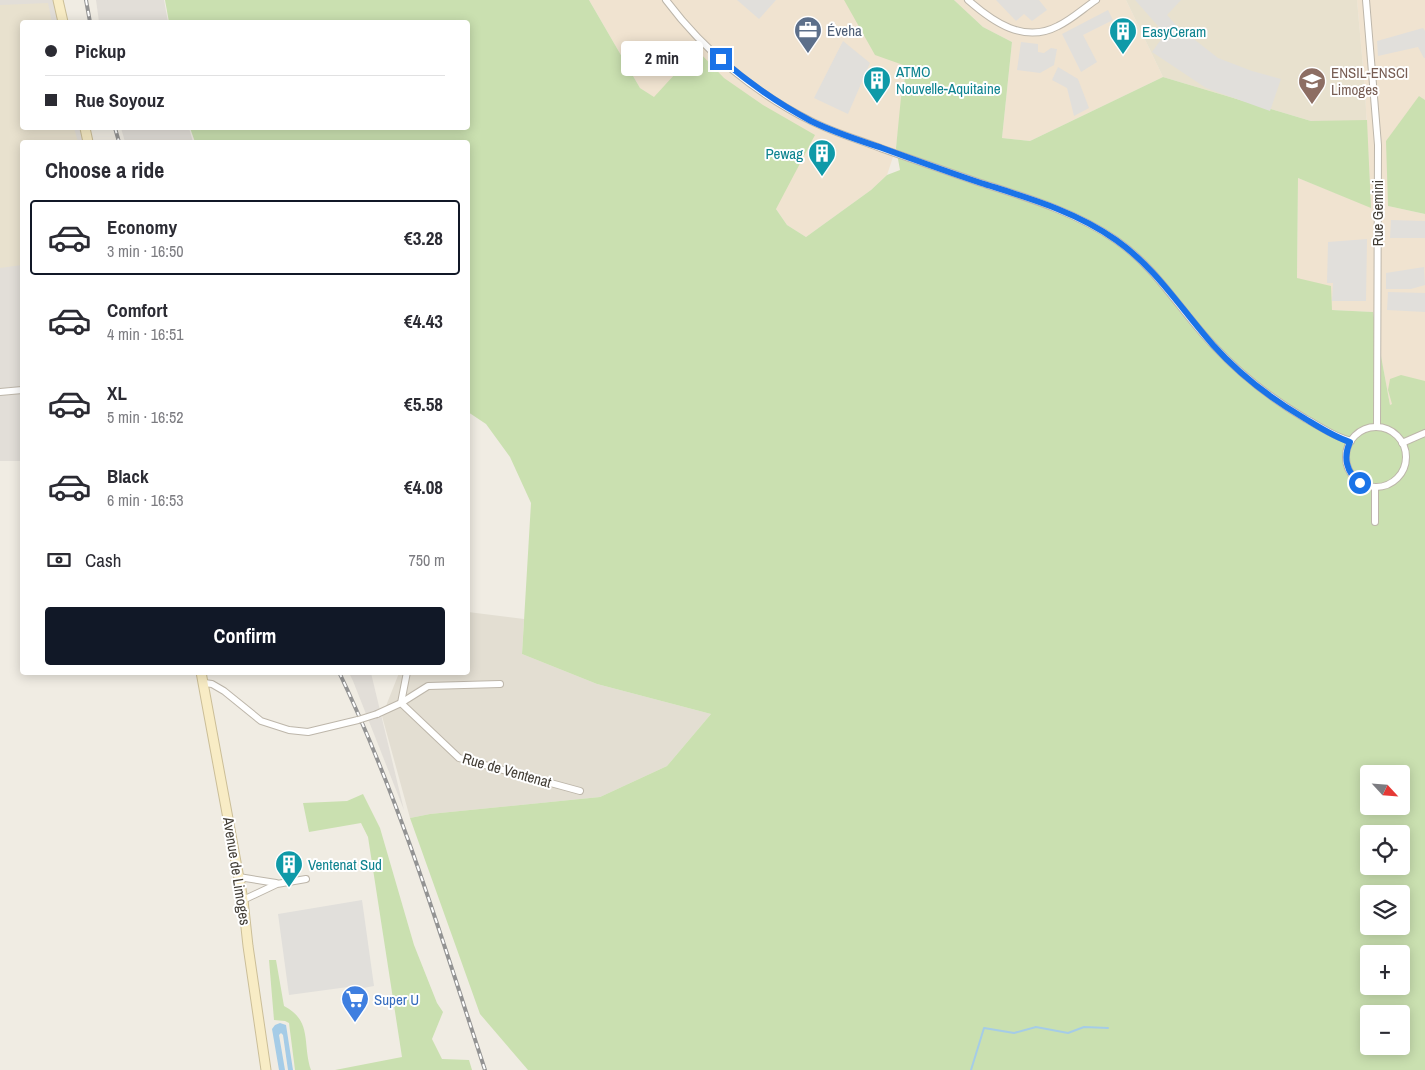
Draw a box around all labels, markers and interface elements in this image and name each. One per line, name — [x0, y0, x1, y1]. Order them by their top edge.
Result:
office icon: Éveha — [793, 15, 823, 54]
building icon: EasyCeram — [1108, 16, 1138, 55]
place label: Éveha — [827, 20, 862, 41]
place label: EasyCeram — [1142, 21, 1206, 42]
text: Pickup — [75, 38, 126, 64]
callout: 2 min — [621, 42, 704, 76]
text: 2 min — [645, 47, 679, 69]
route end — [710, 48, 732, 70]
place label: ATMO Nouvelle-Aquitaine — [895, 61, 1001, 99]
place label: ENSIL-ENSCI Limoges — [1331, 62, 1408, 100]
building icon: ATMO Nouvelle-Aquitaine — [862, 65, 892, 104]
school or university icon: ENSIL-ENSCI Limoges — [1297, 66, 1327, 105]
text: Rue Soyouz — [75, 87, 164, 113]
building icon: Pewag — [807, 138, 837, 177]
place label: Pewag — [765, 143, 803, 164]
text: Choose a ride — [45, 155, 164, 185]
street label: Rue Gemini — [1367, 180, 1388, 246]
text: Economy — [107, 214, 177, 240]
icon: car — [47, 215, 92, 260]
text: €3.28 — [404, 225, 443, 251]
text: 3 min · 16:50 — [107, 240, 184, 262]
text: Comfort — [107, 297, 168, 323]
icon: car — [47, 298, 92, 343]
text: €4.43 — [404, 308, 443, 334]
text: 4 min · 16:51 — [107, 323, 184, 345]
text: XL — [107, 380, 127, 406]
icon: car — [47, 381, 92, 426]
text: €5.58 — [404, 391, 443, 417]
text: 5 min · 16:52 — [107, 406, 184, 428]
text: Black — [107, 463, 149, 489]
icon: car — [47, 464, 92, 509]
route start — [1349, 472, 1371, 494]
text: €4.08 — [404, 474, 443, 500]
text: 6 min · 16:53 — [107, 489, 184, 511]
icon: cash — [45, 546, 73, 574]
text: Cash — [85, 547, 121, 573]
text: 750 m — [409, 549, 445, 571]
button: Confirm — [45, 607, 445, 665]
street label: Rue de Ventenat — [460, 747, 554, 793]
north arrow — [1360, 765, 1410, 815]
map controls — [1360, 765, 1410, 1055]
street label: Avenue de Limoges — [218, 814, 256, 927]
button: locate — [1360, 825, 1410, 875]
building icon: Ventenat Sud — [274, 849, 304, 888]
place label: Ventenat Sud — [308, 854, 382, 875]
button: layers — [1360, 885, 1410, 935]
button: + — [1360, 945, 1410, 995]
supermarket icon: Super U — [340, 984, 370, 1023]
place label: Super U — [374, 989, 419, 1010]
button: − — [1360, 1005, 1410, 1055]

